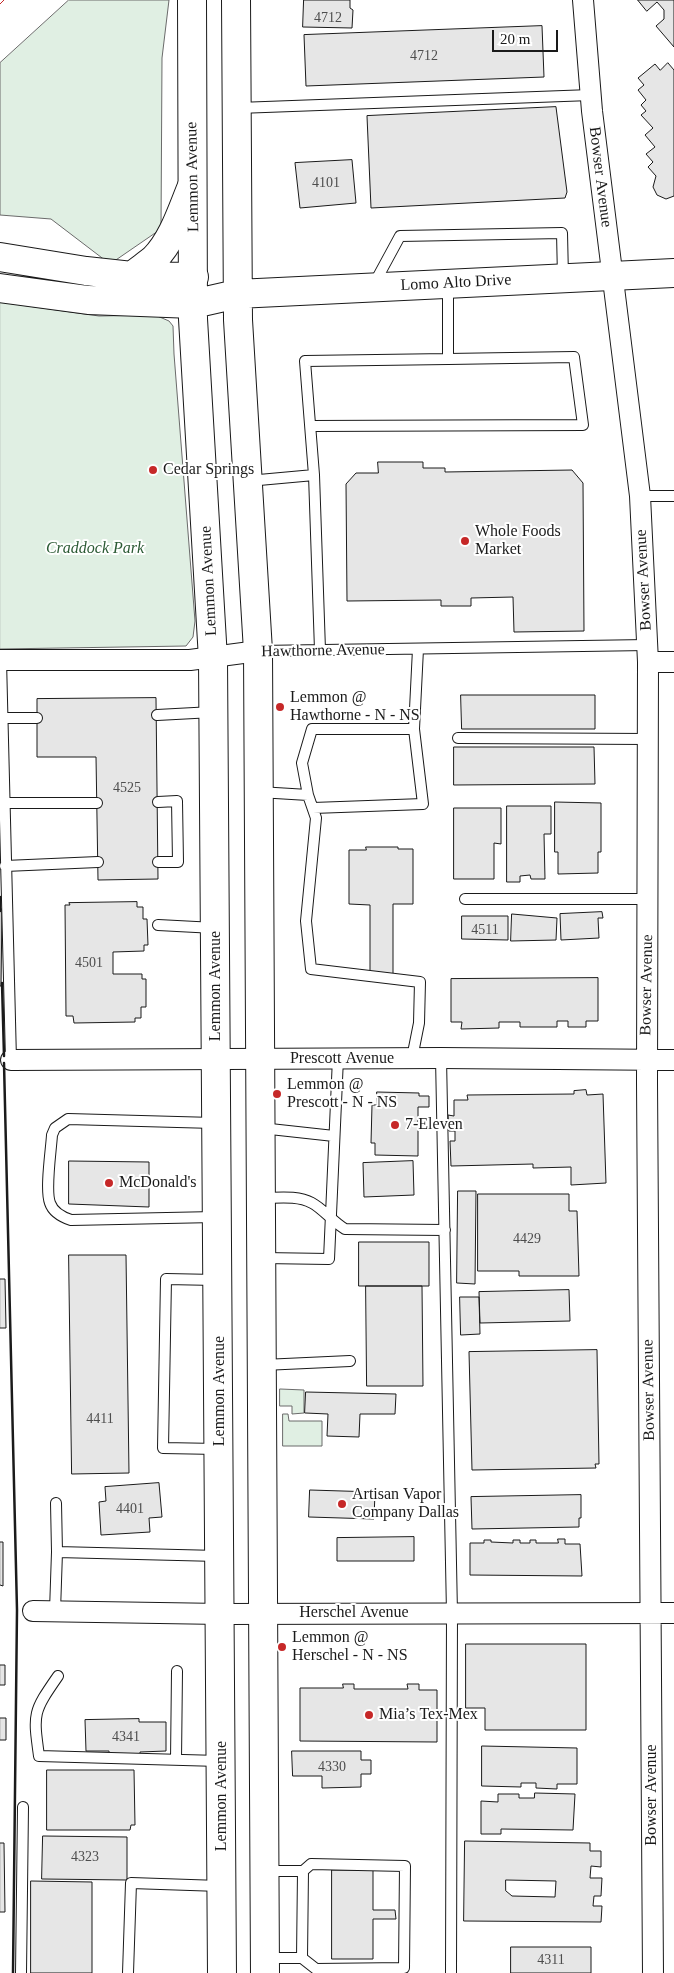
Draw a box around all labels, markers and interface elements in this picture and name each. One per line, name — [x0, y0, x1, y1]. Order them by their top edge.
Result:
house number: 4712 — [314, 10, 342, 26]
scale bar — [494, 20, 560, 52]
text: 20 m — [500, 31, 530, 47]
house number: 4712 — [410, 48, 438, 64]
street label: Lemmon Avenue — [182, 122, 204, 232]
street label: Bowser Avenue — [584, 125, 616, 229]
house number: 4101 — [312, 175, 340, 191]
street label: Lomo Alto Drive — [400, 271, 512, 295]
place label: Cedar Springs — [163, 460, 254, 480]
marker: Cedar Springs — [147, 464, 159, 476]
place label: Whole Foods Market — [475, 522, 561, 560]
street label: Lemmon Avenue — [197, 525, 221, 637]
street label: Bowser Avenue — [632, 529, 656, 631]
marker: Whole Foods Market — [459, 535, 471, 547]
park label: Craddock Park — [46, 539, 144, 559]
street label: Hawthorne Avenue — [261, 640, 385, 662]
place label: Lemmon @ Hawthorne - N - NS — [290, 688, 420, 726]
marker: Lemmon @ Hawthorne - N - NS — [274, 701, 286, 713]
house number: 4525 — [113, 780, 141, 796]
house number: 4511 — [471, 922, 499, 938]
street label: Lemmon Avenue — [206, 931, 226, 1041]
street label: Bowser Avenue — [637, 934, 657, 1036]
house number: 4501 — [75, 955, 103, 971]
street label: Prescott Avenue — [290, 1049, 394, 1069]
place label: Lemmon @ Prescott - N - NS — [287, 1075, 397, 1113]
marker: Lemmon @ Prescott - N - NS — [271, 1088, 283, 1100]
place label: 7-Eleven — [405, 1115, 463, 1135]
marker: 7-Eleven — [389, 1119, 401, 1131]
place label: McDonald's — [119, 1173, 197, 1193]
marker: McDonald's — [103, 1177, 115, 1189]
house number: 4429 — [513, 1231, 541, 1247]
street label: Lemmon Avenue — [210, 1336, 230, 1446]
street label: Bowser Avenue — [639, 1339, 659, 1441]
house number: 4411 — [86, 1411, 114, 1427]
place label: Artisan Vapor Company Dallas — [352, 1485, 459, 1523]
marker: Artisan Vapor Company Dallas — [336, 1498, 348, 1510]
house number: 4401 — [116, 1501, 144, 1517]
street label: Herschel Avenue — [299, 1603, 409, 1623]
place label: Lemmon @ Herschel - N - NS — [292, 1628, 408, 1666]
marker: Lemmon @ Herschel - N - NS — [276, 1641, 288, 1653]
place label: Mia’s Tex-Mex — [379, 1705, 478, 1725]
marker: Mia’s Tex-Mex — [363, 1709, 375, 1721]
house number: 4341 — [112, 1729, 140, 1745]
street label: Lemmon Avenue — [212, 1741, 232, 1851]
street label: Bowser Avenue — [642, 1744, 662, 1846]
house number: 4330 — [318, 1759, 346, 1775]
house number: 4323 — [71, 1849, 99, 1865]
house number: 4311 — [537, 1952, 565, 1968]

